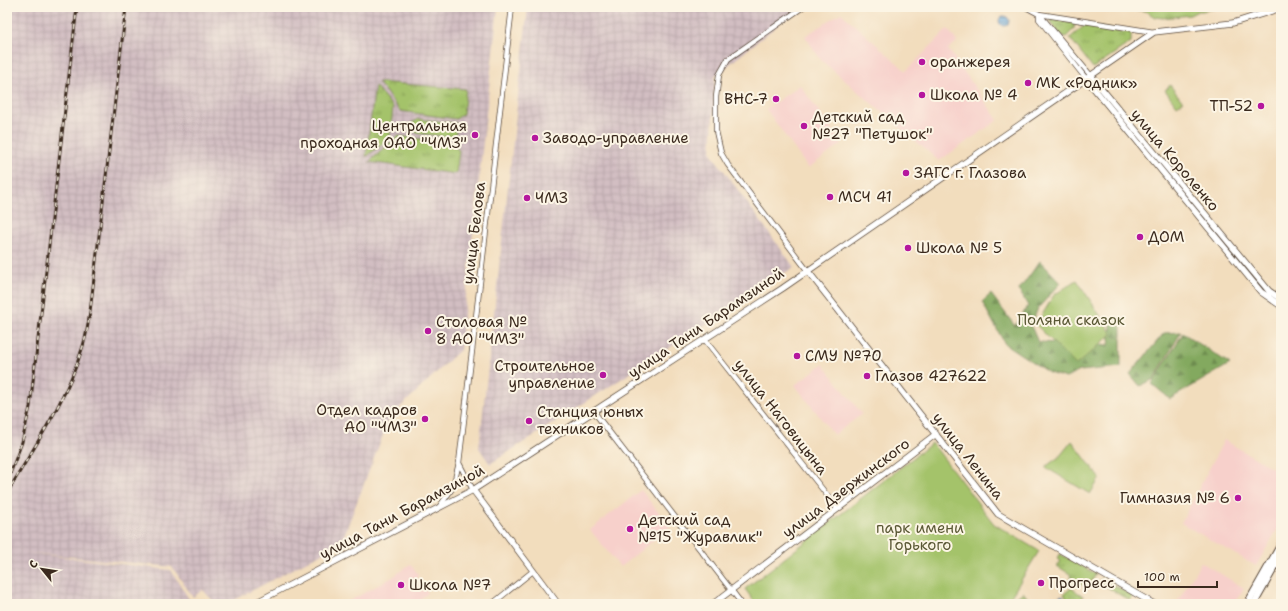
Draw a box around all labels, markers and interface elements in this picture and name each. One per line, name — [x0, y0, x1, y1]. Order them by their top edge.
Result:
place label: оранжерея — [930, 52, 1010, 72]
marker: оранжерея — [917, 57, 927, 67]
place label: МК «Родник» — [1036, 73, 1137, 93]
marker: МК «Родник» — [1023, 78, 1033, 88]
place label: Школа № 4 — [930, 85, 1017, 105]
place label: ВНС-7 — [724, 89, 768, 109]
marker: Школа № 4 — [917, 90, 927, 100]
marker: ВНС-7 — [771, 94, 781, 104]
place label: ТП-52 — [1210, 96, 1253, 116]
marker: ТП-52 — [1256, 101, 1266, 111]
street label: улица Короленко — [1126, 105, 1224, 215]
place label: Детский сад №27 "Петушок" — [812, 107, 933, 144]
place label: Центральная проходная ОАО "ЧМЗ" — [300, 116, 467, 153]
marker: Детский сад №27 "Петушок" — [799, 121, 809, 131]
place label: Заводо-управление — [543, 128, 689, 148]
marker: Центральная проходная ОАО "ЧМЗ" — [470, 130, 480, 140]
marker: Заводо-управление — [530, 133, 540, 143]
place label: ЗАГС г. Глазова — [914, 163, 1027, 183]
marker: ЗАГС г. Глазова — [901, 168, 911, 178]
street label: улица Белова — [458, 180, 490, 285]
place label: МСЧ 41 — [838, 187, 892, 207]
place label: ЧМЗ — [535, 188, 568, 208]
marker: МСЧ 41 — [825, 192, 835, 202]
marker: ЧМЗ — [522, 193, 532, 203]
place label: ДОМ — [1148, 227, 1185, 247]
marker: ДОМ — [1135, 232, 1145, 242]
place label: Школа № 5 — [916, 238, 1002, 258]
marker: Школа № 5 — [903, 243, 913, 253]
street label: улица Тани Барамзиной — [624, 263, 788, 383]
park label: Поляна сказок — [1017, 310, 1125, 330]
place label: Столовая № 8 АО "ЧМЗ" — [436, 312, 527, 349]
marker: Столовая № 8 АО "ЧМЗ" — [423, 326, 433, 336]
place label: СМУ №70 — [805, 346, 882, 366]
marker: СМУ №70 — [792, 351, 802, 361]
street label: улица Наговицына — [730, 355, 833, 479]
place label: Строительное управление — [495, 356, 595, 393]
place label: Глазов 427622 — [875, 366, 987, 386]
marker: Строительное управление — [598, 370, 608, 380]
marker: Глазов 427622 — [862, 371, 872, 381]
place label: Отдел кадров АО "ЧМЗ" — [316, 400, 417, 437]
place label: Станция юных техников — [537, 402, 644, 439]
street label: улица Ленина — [928, 408, 1009, 504]
marker: Отдел кадров АО "ЧМЗ" — [420, 414, 430, 424]
marker: Станция юных техников — [524, 416, 534, 426]
street label: улица Дзержинского — [778, 433, 914, 543]
street label: улица Тани Барамзиной — [316, 460, 488, 564]
place label: Гимназия № 6 — [1120, 488, 1230, 508]
marker: Гимназия № 6 — [1233, 493, 1243, 503]
place label: Детский сад №15 "Журавлик" — [638, 510, 762, 547]
park label: парк имени Горького — [876, 518, 964, 555]
marker: Детский сад №15 "Журавлик" — [625, 524, 635, 534]
north arrow — [22, 549, 62, 589]
text: С — [26, 557, 42, 571]
scale bar — [1138, 563, 1217, 589]
text: 100 m — [1144, 569, 1180, 585]
place label: Прогресс — [1049, 573, 1115, 593]
place label: Школа №7 — [409, 575, 491, 595]
marker: Прогресс — [1036, 578, 1046, 588]
marker: Школа №7 — [396, 580, 406, 590]

